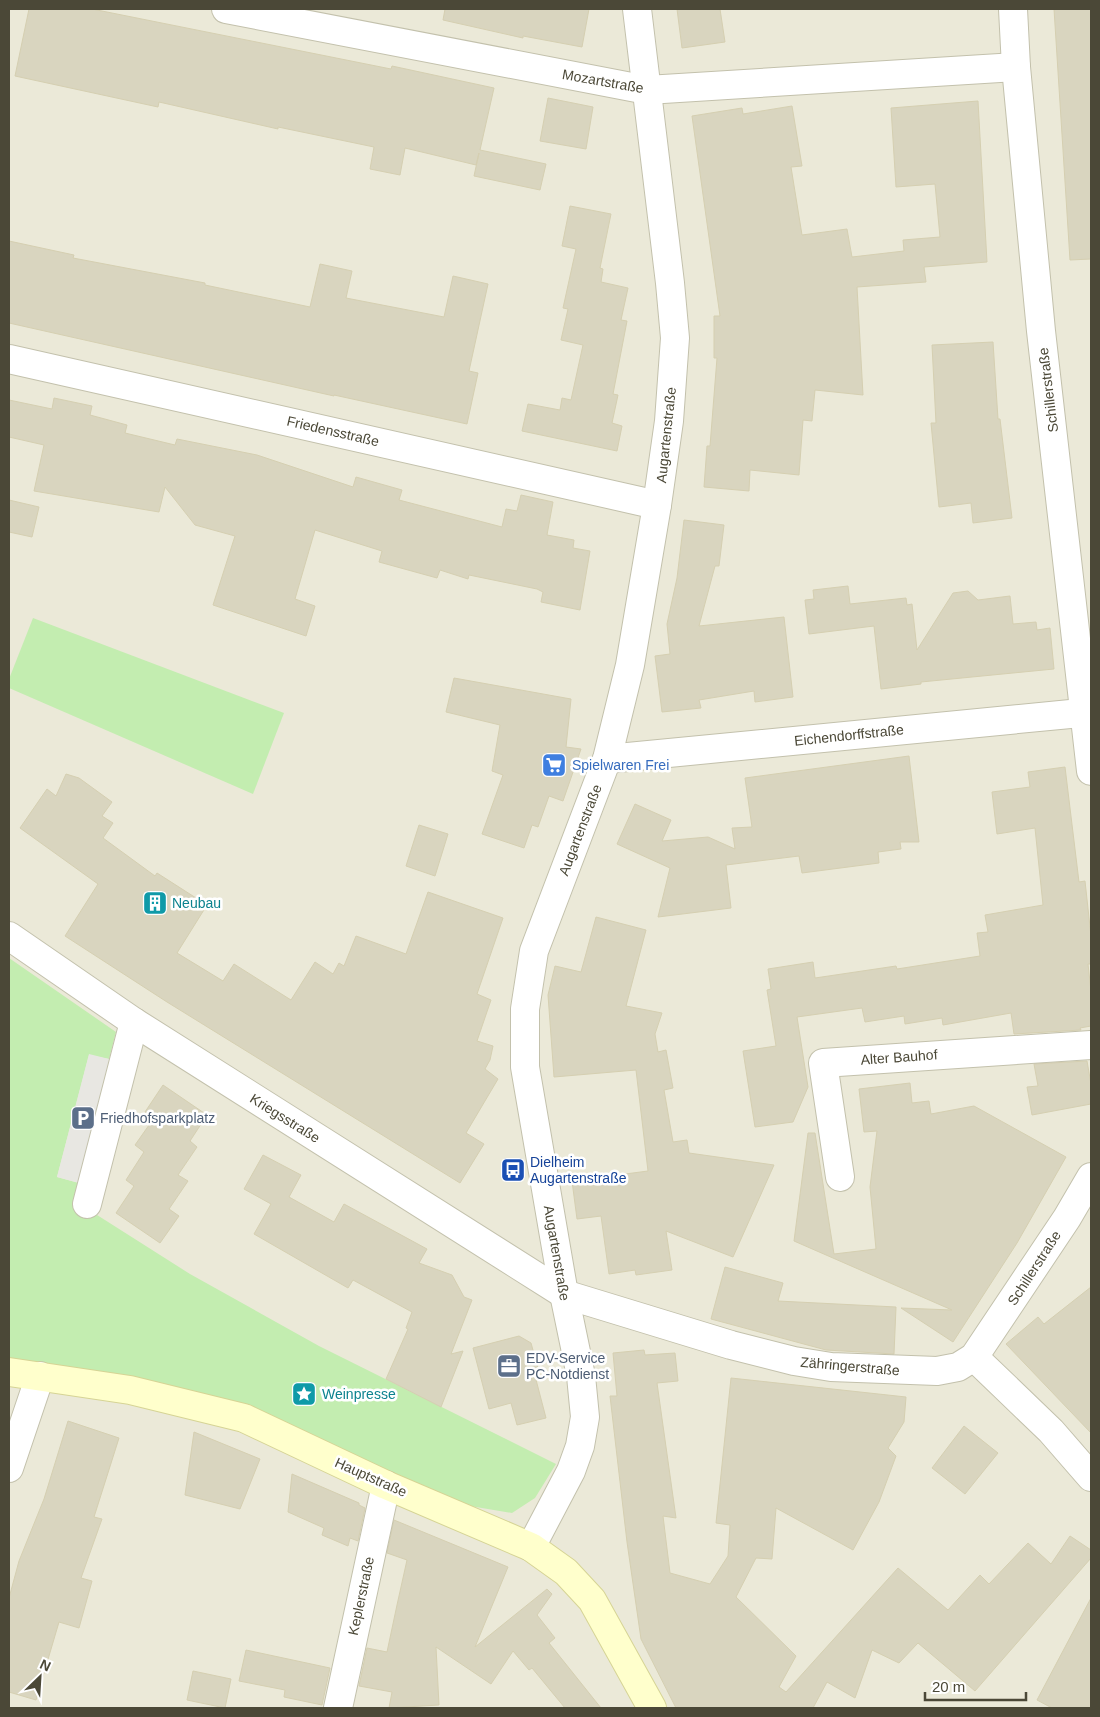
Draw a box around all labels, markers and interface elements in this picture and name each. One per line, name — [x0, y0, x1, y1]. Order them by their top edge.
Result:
street label: Mozartstraße — [561, 66, 645, 96]
street label: Schillerstraße — [1035, 346, 1061, 433]
street label: Augartenstraße — [653, 386, 679, 484]
street label: Friedensstraße — [285, 413, 381, 449]
street label: Eichendorffstraße — [793, 721, 905, 749]
supermarket icon: Spielwaren Frei — [541, 752, 567, 778]
place label: Spielwaren Frei — [572, 757, 669, 773]
street label: Augartenstraße — [555, 782, 605, 878]
building icon: Neubau — [142, 890, 168, 916]
place label: Neubau — [172, 895, 221, 911]
street label: Alter Bauhof — [860, 1046, 938, 1068]
street label: Kriegsstraße — [247, 1090, 323, 1146]
parking icon: Friedhofsparkplatz — [70, 1105, 96, 1131]
place label: Friedhofsparkplatz — [100, 1110, 215, 1126]
place label: Dielheim Augartenstraße — [530, 1154, 627, 1186]
bus stop icon: Dielheim Augartenstraße — [500, 1157, 526, 1183]
street label: Augartenstraße — [541, 1204, 573, 1302]
street label: Schillerstraße — [1004, 1228, 1064, 1308]
place label: EDV-Service PC-Notdienst — [526, 1350, 609, 1382]
office icon: EDV-Service PC-Notdienst — [496, 1353, 522, 1379]
street label: Zähringerstraße — [800, 1354, 901, 1378]
place icon: Weinpresse — [291, 1381, 317, 1407]
place label: Weinpresse — [322, 1386, 396, 1402]
street label: Hauptstraße — [333, 1454, 410, 1500]
street label: Keplerstraße — [345, 1555, 377, 1637]
north arrow — [15, 1652, 65, 1702]
text: N — [38, 1656, 53, 1675]
scale bar — [925, 1670, 1026, 1702]
text: 20 m — [932, 1678, 965, 1695]

